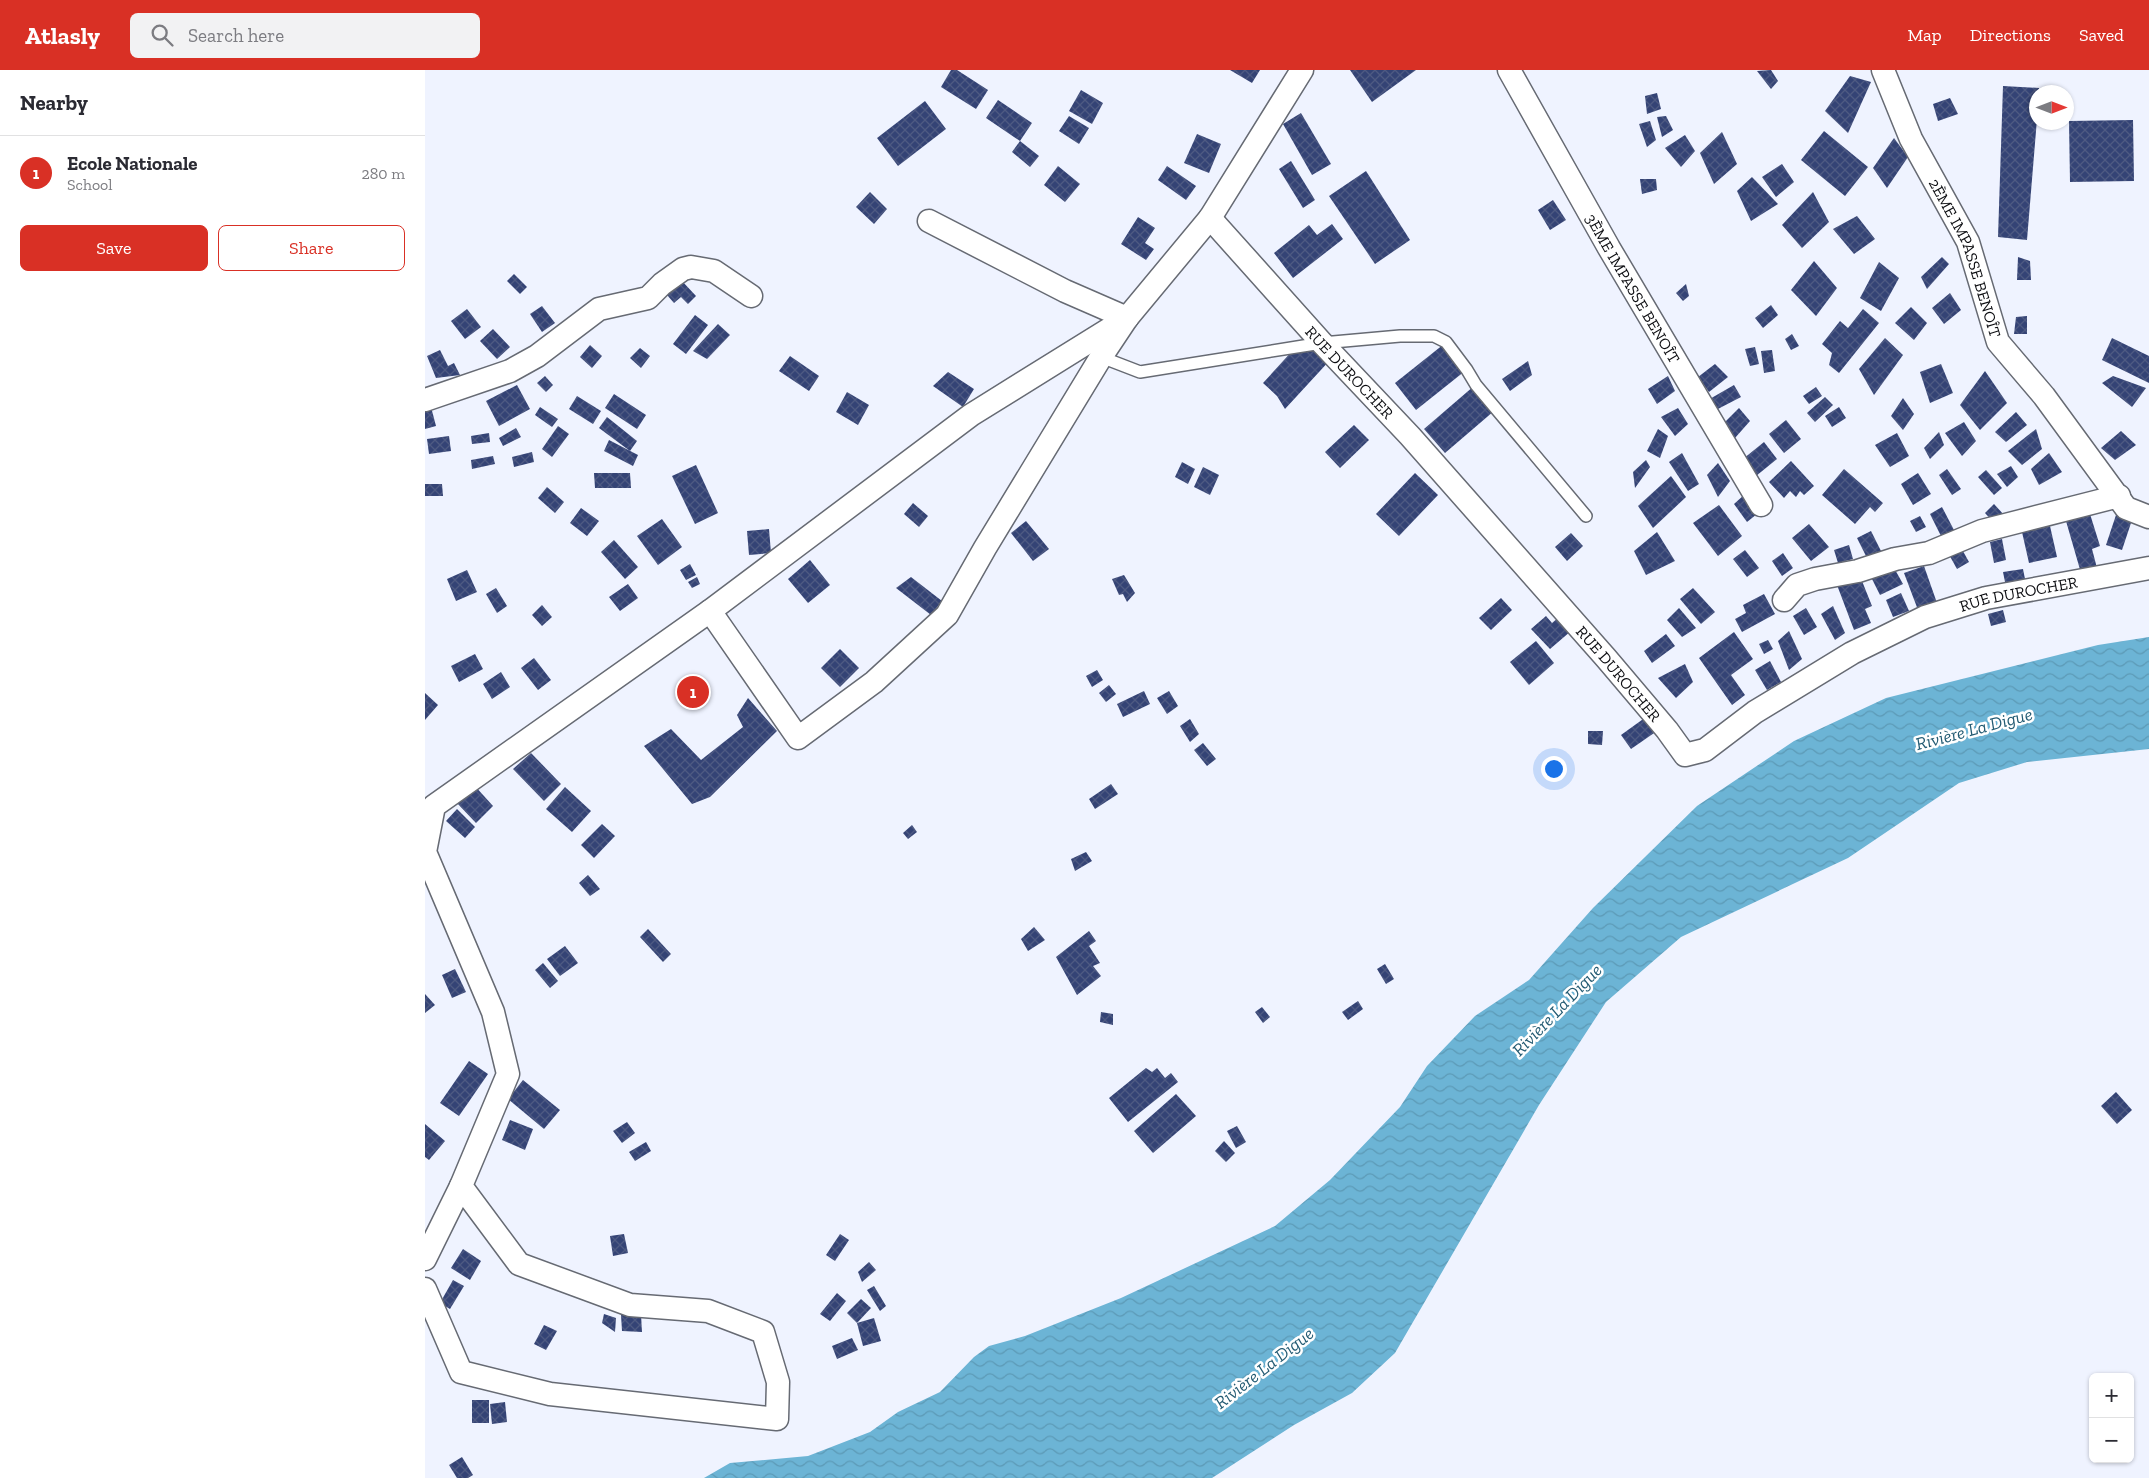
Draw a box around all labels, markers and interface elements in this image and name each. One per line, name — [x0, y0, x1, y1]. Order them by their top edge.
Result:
search box — [130, 13, 480, 58]
text: Atlasly — [25, 21, 100, 50]
icon: search — [148, 21, 176, 49]
text: Search here — [188, 24, 284, 47]
text: Map — [1907, 24, 1942, 46]
text: Directions — [1970, 24, 2051, 46]
text: Saved — [2079, 24, 2124, 46]
north arrow — [2029, 85, 2074, 130]
text: Nearby — [20, 90, 88, 115]
text: Ecole Nationale — [67, 152, 198, 175]
text: 1 — [33, 164, 39, 183]
text: 280 m — [361, 164, 405, 183]
text: School — [67, 175, 113, 194]
street label: 2ÈME IMPASSE BENOÎT — [1925, 175, 2005, 340]
street label: 3ÈME IMPASSE BENOÎT — [1582, 210, 1684, 367]
button: Save — [20, 225, 208, 271]
button: Share — [218, 225, 405, 271]
street label: RUE DUROCHER — [1301, 322, 1397, 423]
street label: RUE DUROCHER — [1957, 572, 2079, 616]
street label: RUE DUROCHER — [1572, 622, 1665, 726]
pin: 1 — [677, 673, 709, 711]
water label: Rivière La Digue — [1913, 703, 2035, 755]
your location — [1541, 756, 1567, 782]
water label: Rivière La Digue — [1507, 959, 1607, 1061]
water label: Rivière La Digue — [1210, 1322, 1318, 1414]
map controls — [2089, 1373, 2134, 1463]
button: + — [2089, 1373, 2134, 1418]
button: − — [2089, 1418, 2134, 1463]

